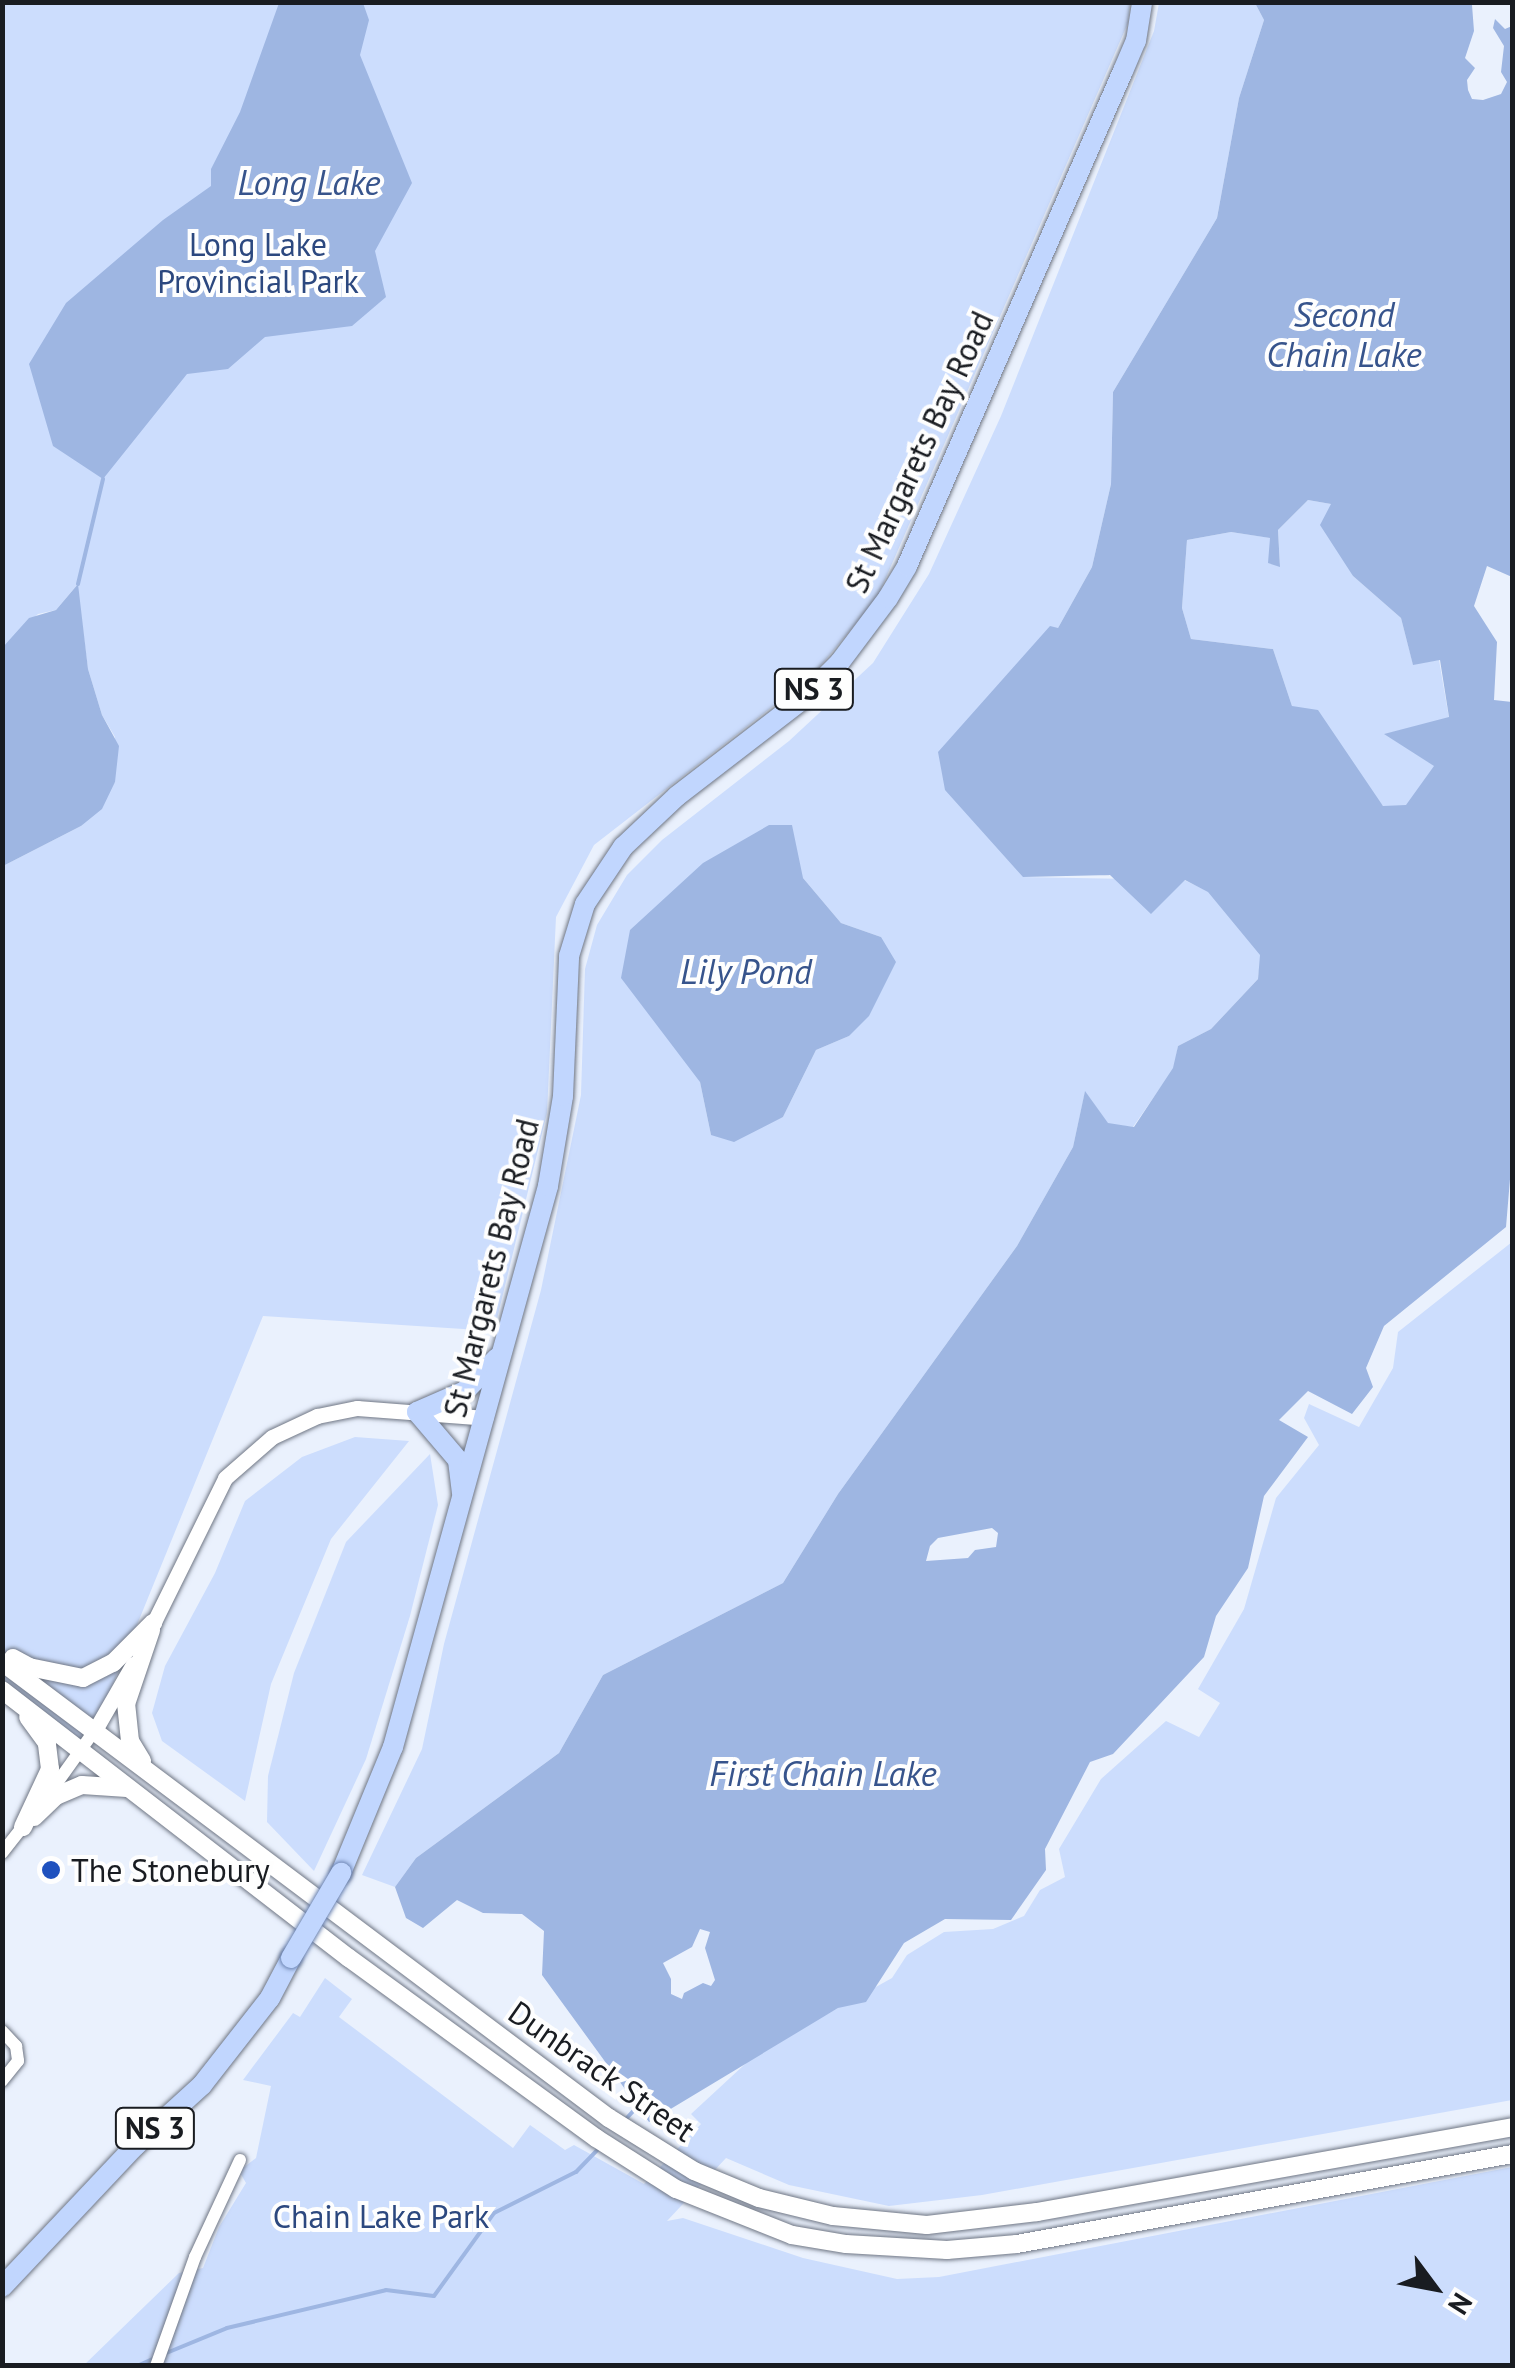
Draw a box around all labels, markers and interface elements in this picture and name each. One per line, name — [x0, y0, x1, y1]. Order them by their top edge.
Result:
water label: Long Lake — [238, 161, 380, 203]
park label: Long Lake Provincial Park — [157, 226, 359, 301]
water label: Second Chain Lake — [1266, 293, 1422, 375]
street label: St Margarets Bay Road — [837, 305, 1001, 599]
road number: NS 3 — [772, 664, 856, 714]
water label: Lily Pond — [680, 950, 812, 992]
street label: St Margarets Bay Road — [435, 1114, 547, 1422]
water label: First Chain Lake — [709, 1752, 937, 1794]
place label: The Stonebury — [71, 1851, 270, 1889]
marker: The Stonebury — [40, 1859, 62, 1881]
street label: Dunbrack Street — [501, 1992, 703, 2150]
road number: NS 3 — [112, 2103, 198, 2153]
park label: Chain Lake Park — [273, 2197, 489, 2235]
north arrow — [1385, 2238, 1485, 2338]
text: N — [1440, 2287, 1481, 2322]

